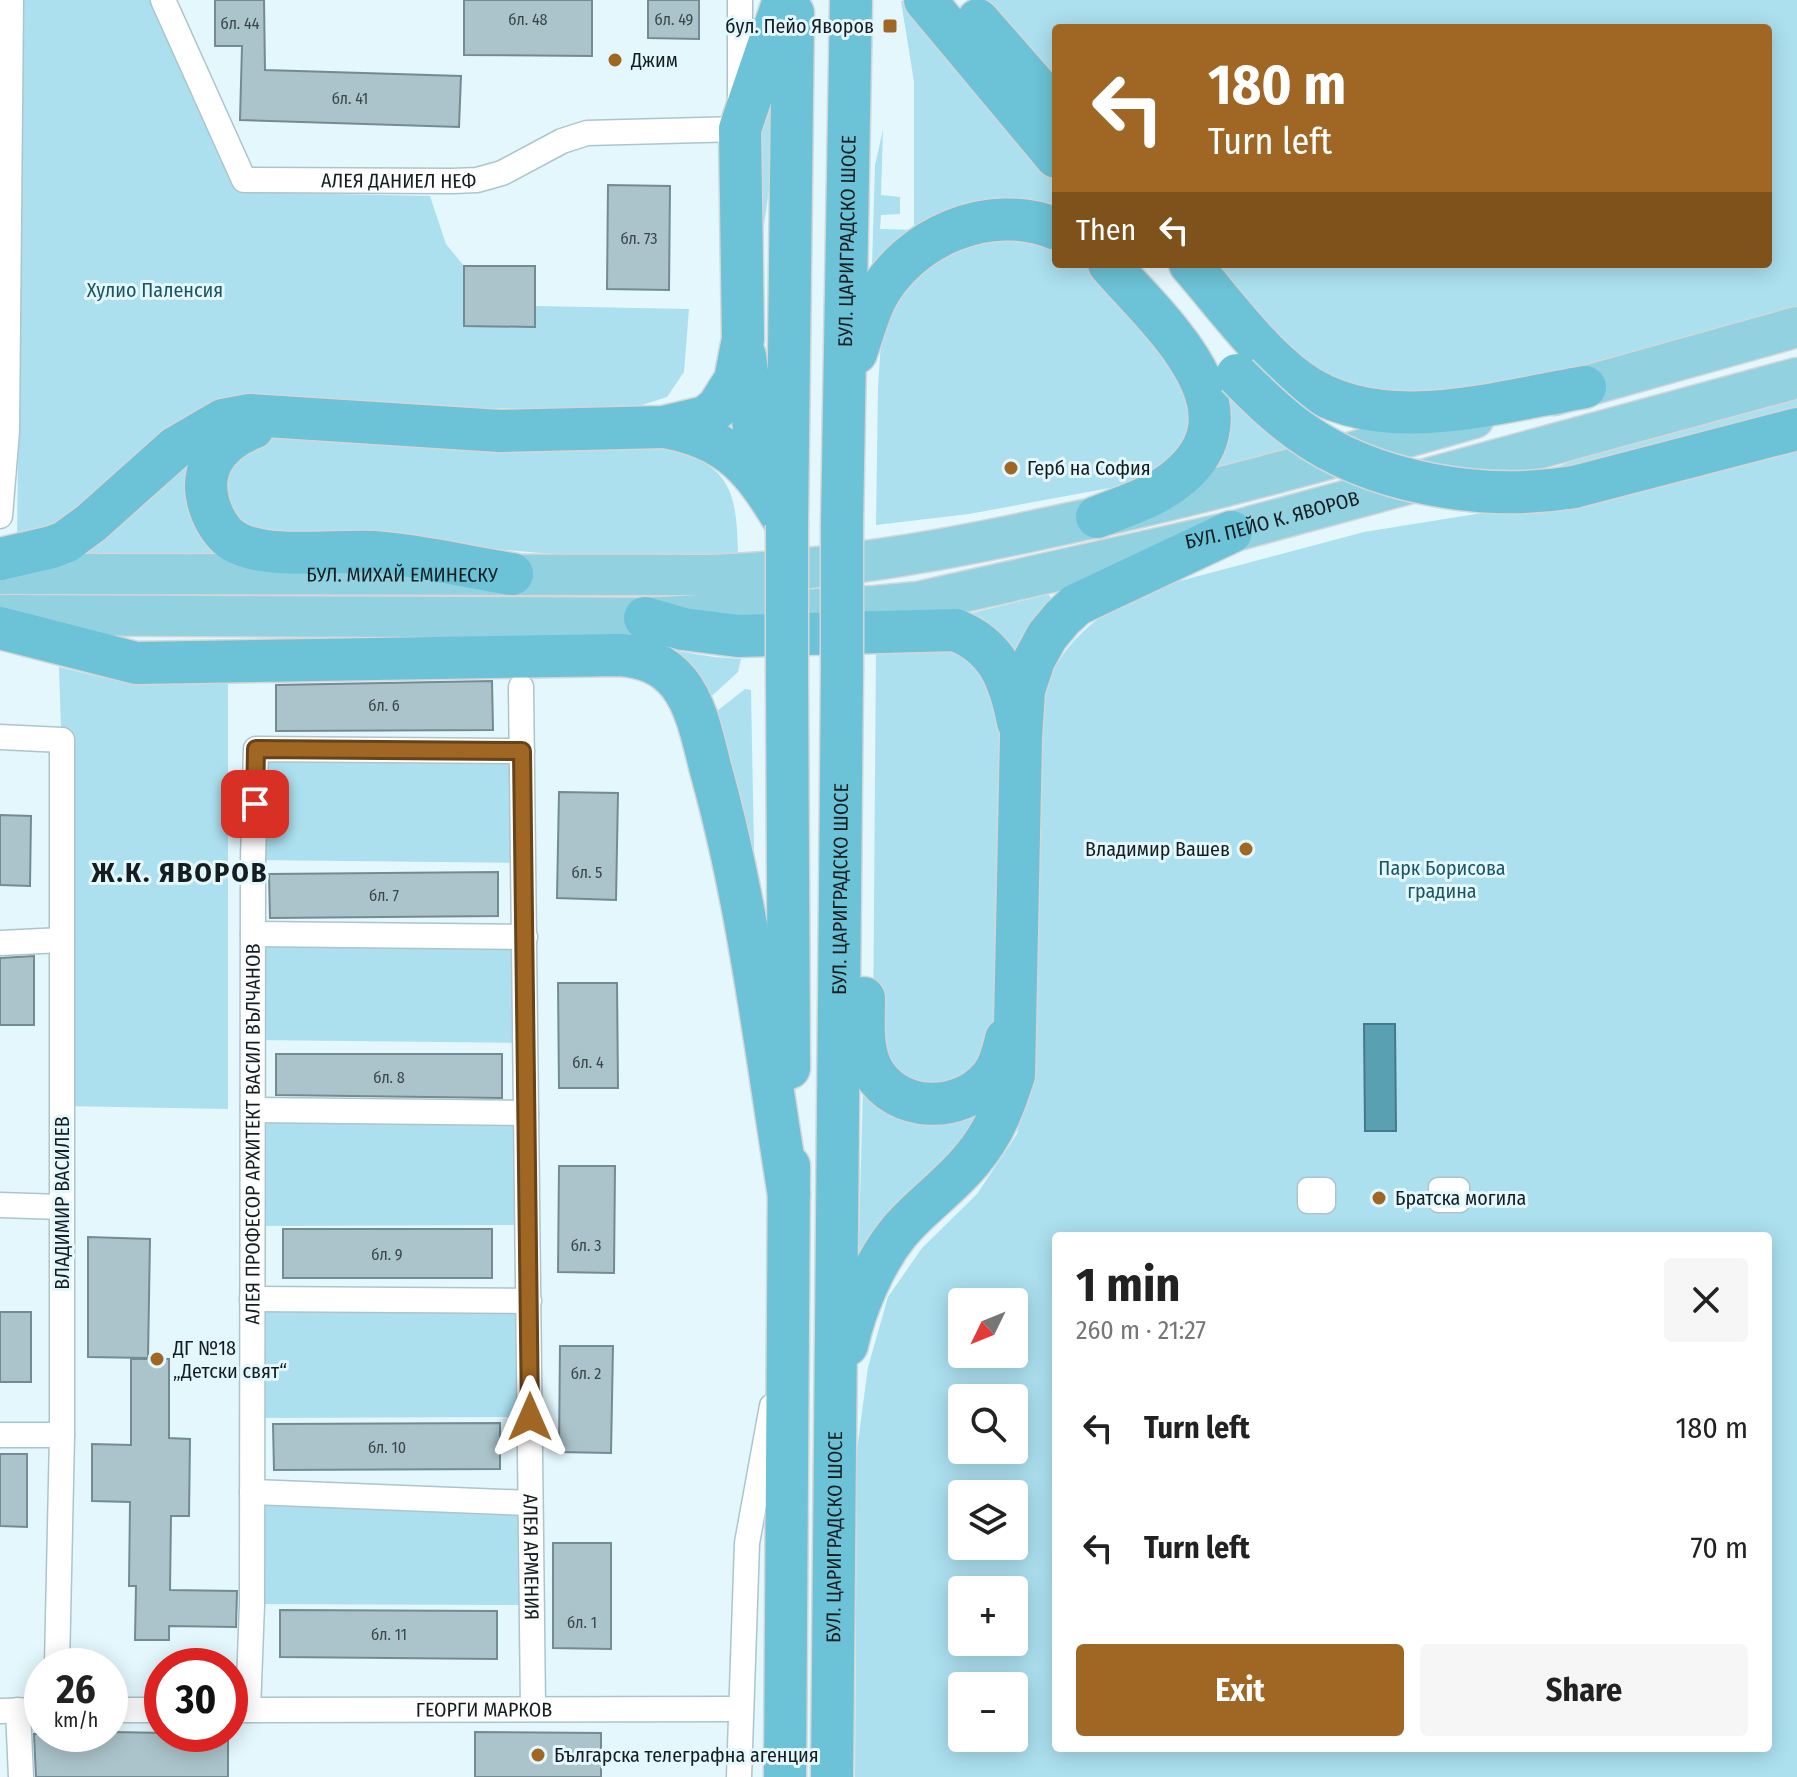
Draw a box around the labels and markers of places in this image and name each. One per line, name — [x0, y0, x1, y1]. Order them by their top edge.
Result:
place label: бул. Пейо Яворов — [725, 14, 874, 38]
marker: бул. Пейо Яворов — [881, 17, 899, 35]
place label: Джим — [630, 48, 678, 72]
marker: Джим — [606, 51, 624, 69]
place label: Герб на София — [1027, 456, 1151, 480]
marker: Герб на София — [1002, 459, 1020, 477]
pin — [221, 770, 289, 838]
place label: Владимир Вашев — [1085, 837, 1230, 861]
marker: Владимир Вашев — [1237, 840, 1255, 858]
place label: Братска могила — [1395, 1186, 1526, 1210]
marker: Братска могила — [1370, 1189, 1388, 1207]
place label: ДГ №18 „Детски свят“ — [172, 1336, 287, 1383]
marker: ДГ №18 „Детски свят“ — [148, 1350, 166, 1368]
place label: Българска телеграфна агенция — [554, 1743, 819, 1767]
marker: Българска телеграфна агенция — [529, 1746, 547, 1764]

